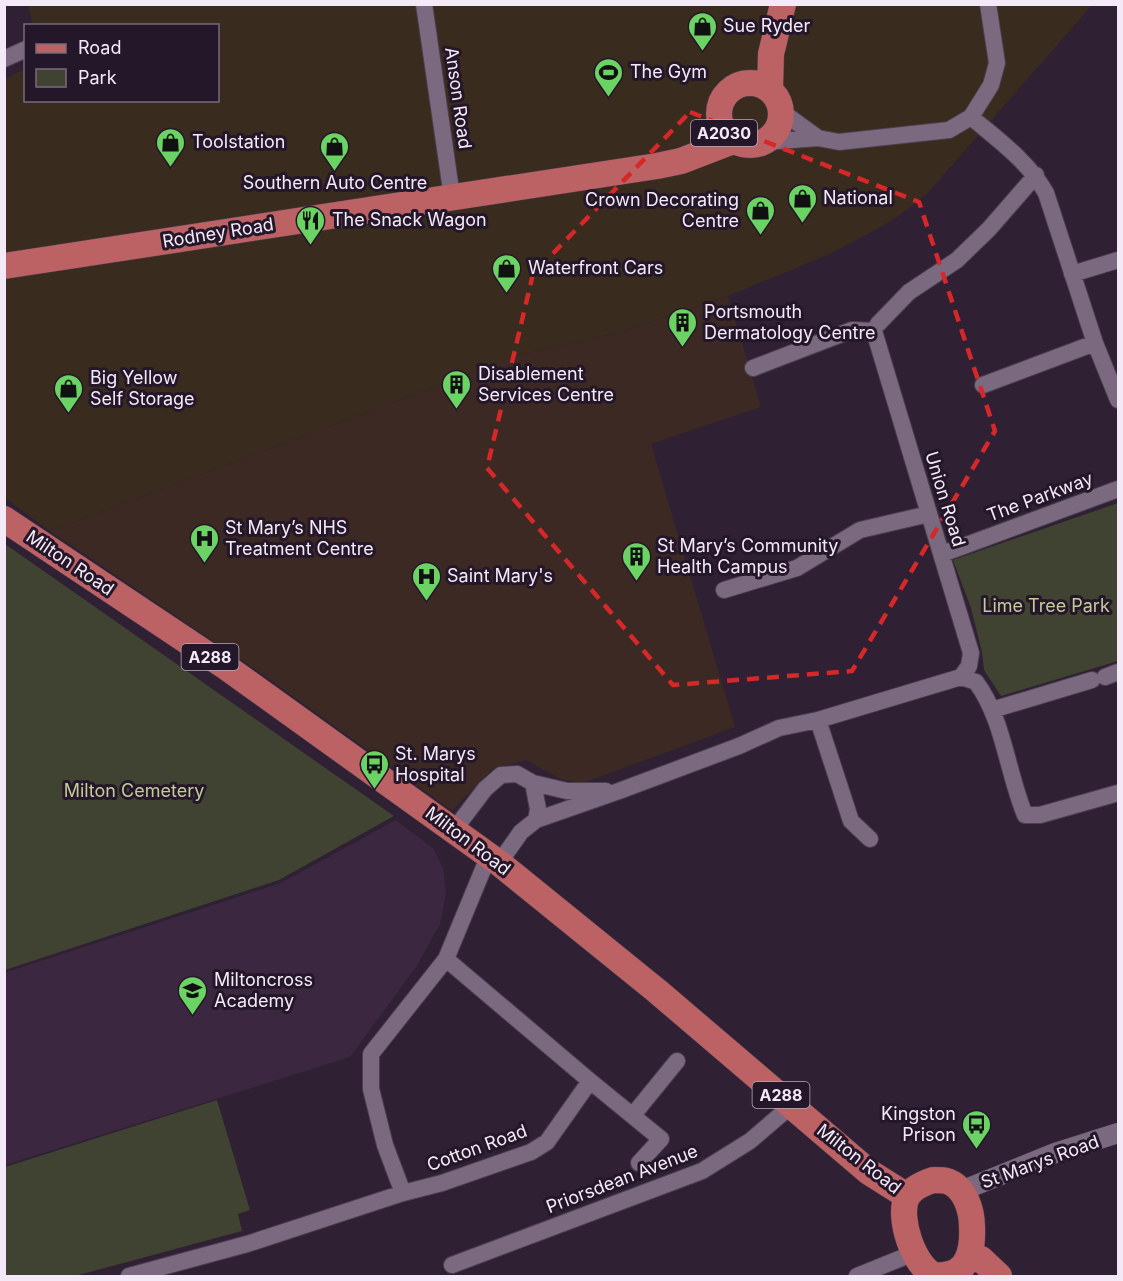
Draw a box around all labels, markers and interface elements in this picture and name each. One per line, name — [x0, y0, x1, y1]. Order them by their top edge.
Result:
shop icon: Sue Ryder — [686, 10, 718, 52]
place label: Sue Ryder — [723, 15, 811, 36]
legend — [24, 24, 219, 102]
text: Road — [78, 37, 121, 58]
street label: Anson Road — [441, 46, 476, 150]
sports icon: The Gym — [593, 56, 625, 98]
place label: The Gym — [630, 61, 707, 82]
text: Park — [78, 67, 117, 88]
road number: A2030 — [691, 120, 757, 146]
shop icon: Toolstation — [155, 126, 187, 168]
shop icon: Southern Auto Centre — [319, 130, 351, 172]
place label: Toolstation — [192, 131, 285, 152]
place label: Southern Auto Centre — [243, 172, 427, 193]
shop icon: National — [786, 182, 818, 224]
place label: National — [823, 187, 893, 208]
place label: Crown Decorating Centre — [585, 189, 739, 231]
shop icon: Crown Decorating Centre — [744, 194, 776, 236]
restaurant icon: The Snack Wagon — [295, 204, 327, 246]
place label: The Snack Wagon — [332, 209, 487, 230]
street label: Rodney Road — [161, 213, 275, 252]
shop icon: Waterfront Cars — [491, 252, 523, 294]
place label: Waterfront Cars — [528, 257, 663, 278]
place label: Portsmouth Dermatology Centre — [704, 301, 875, 343]
building icon: Portsmouth Dermatology Centre — [667, 306, 699, 348]
place label: Disablement Services Centre — [478, 363, 614, 405]
place label: Big Yellow Self Storage — [90, 367, 195, 409]
building icon: Disablement Services Centre — [441, 368, 473, 410]
shop icon: Big Yellow Self Storage — [53, 372, 85, 414]
street label: Union Road — [921, 449, 970, 549]
street label: The Parkway — [984, 468, 1096, 525]
place label: St Mary’s NHS Treatment Centre — [225, 517, 374, 559]
hospital icon: St Mary’s NHS Treatment Centre — [188, 522, 220, 564]
street label: Milton Road — [23, 526, 118, 599]
place label: St Mary’s Community Health Campus — [657, 535, 838, 577]
building icon: St Mary’s Community Health Campus — [620, 540, 652, 582]
hospital icon: Saint Mary's — [410, 560, 442, 602]
place label: Saint Mary's — [447, 565, 553, 586]
park label: Lime Tree Park — [982, 595, 1110, 616]
road number: A288 — [182, 644, 238, 670]
place label: St. Marys Hospital — [395, 743, 476, 785]
bus stop icon: St. Marys Hospital — [358, 748, 390, 790]
park label: Milton Cemetery — [64, 780, 204, 801]
street label: Milton Road — [422, 802, 515, 879]
place label: Miltoncross Academy — [214, 969, 313, 1011]
school or university icon: Miltoncross Academy — [177, 974, 209, 1016]
road number: A288 — [752, 1082, 810, 1108]
place label: Kingston Prison — [881, 1103, 956, 1145]
bus stop icon: Kingston Prison — [961, 1108, 993, 1150]
street label: Milton Road — [813, 1119, 906, 1198]
street label: Cotton Road — [424, 1120, 530, 1175]
street label: St Marys Road — [978, 1130, 1102, 1193]
street label: Priorsdean Avenue — [543, 1140, 701, 1217]

